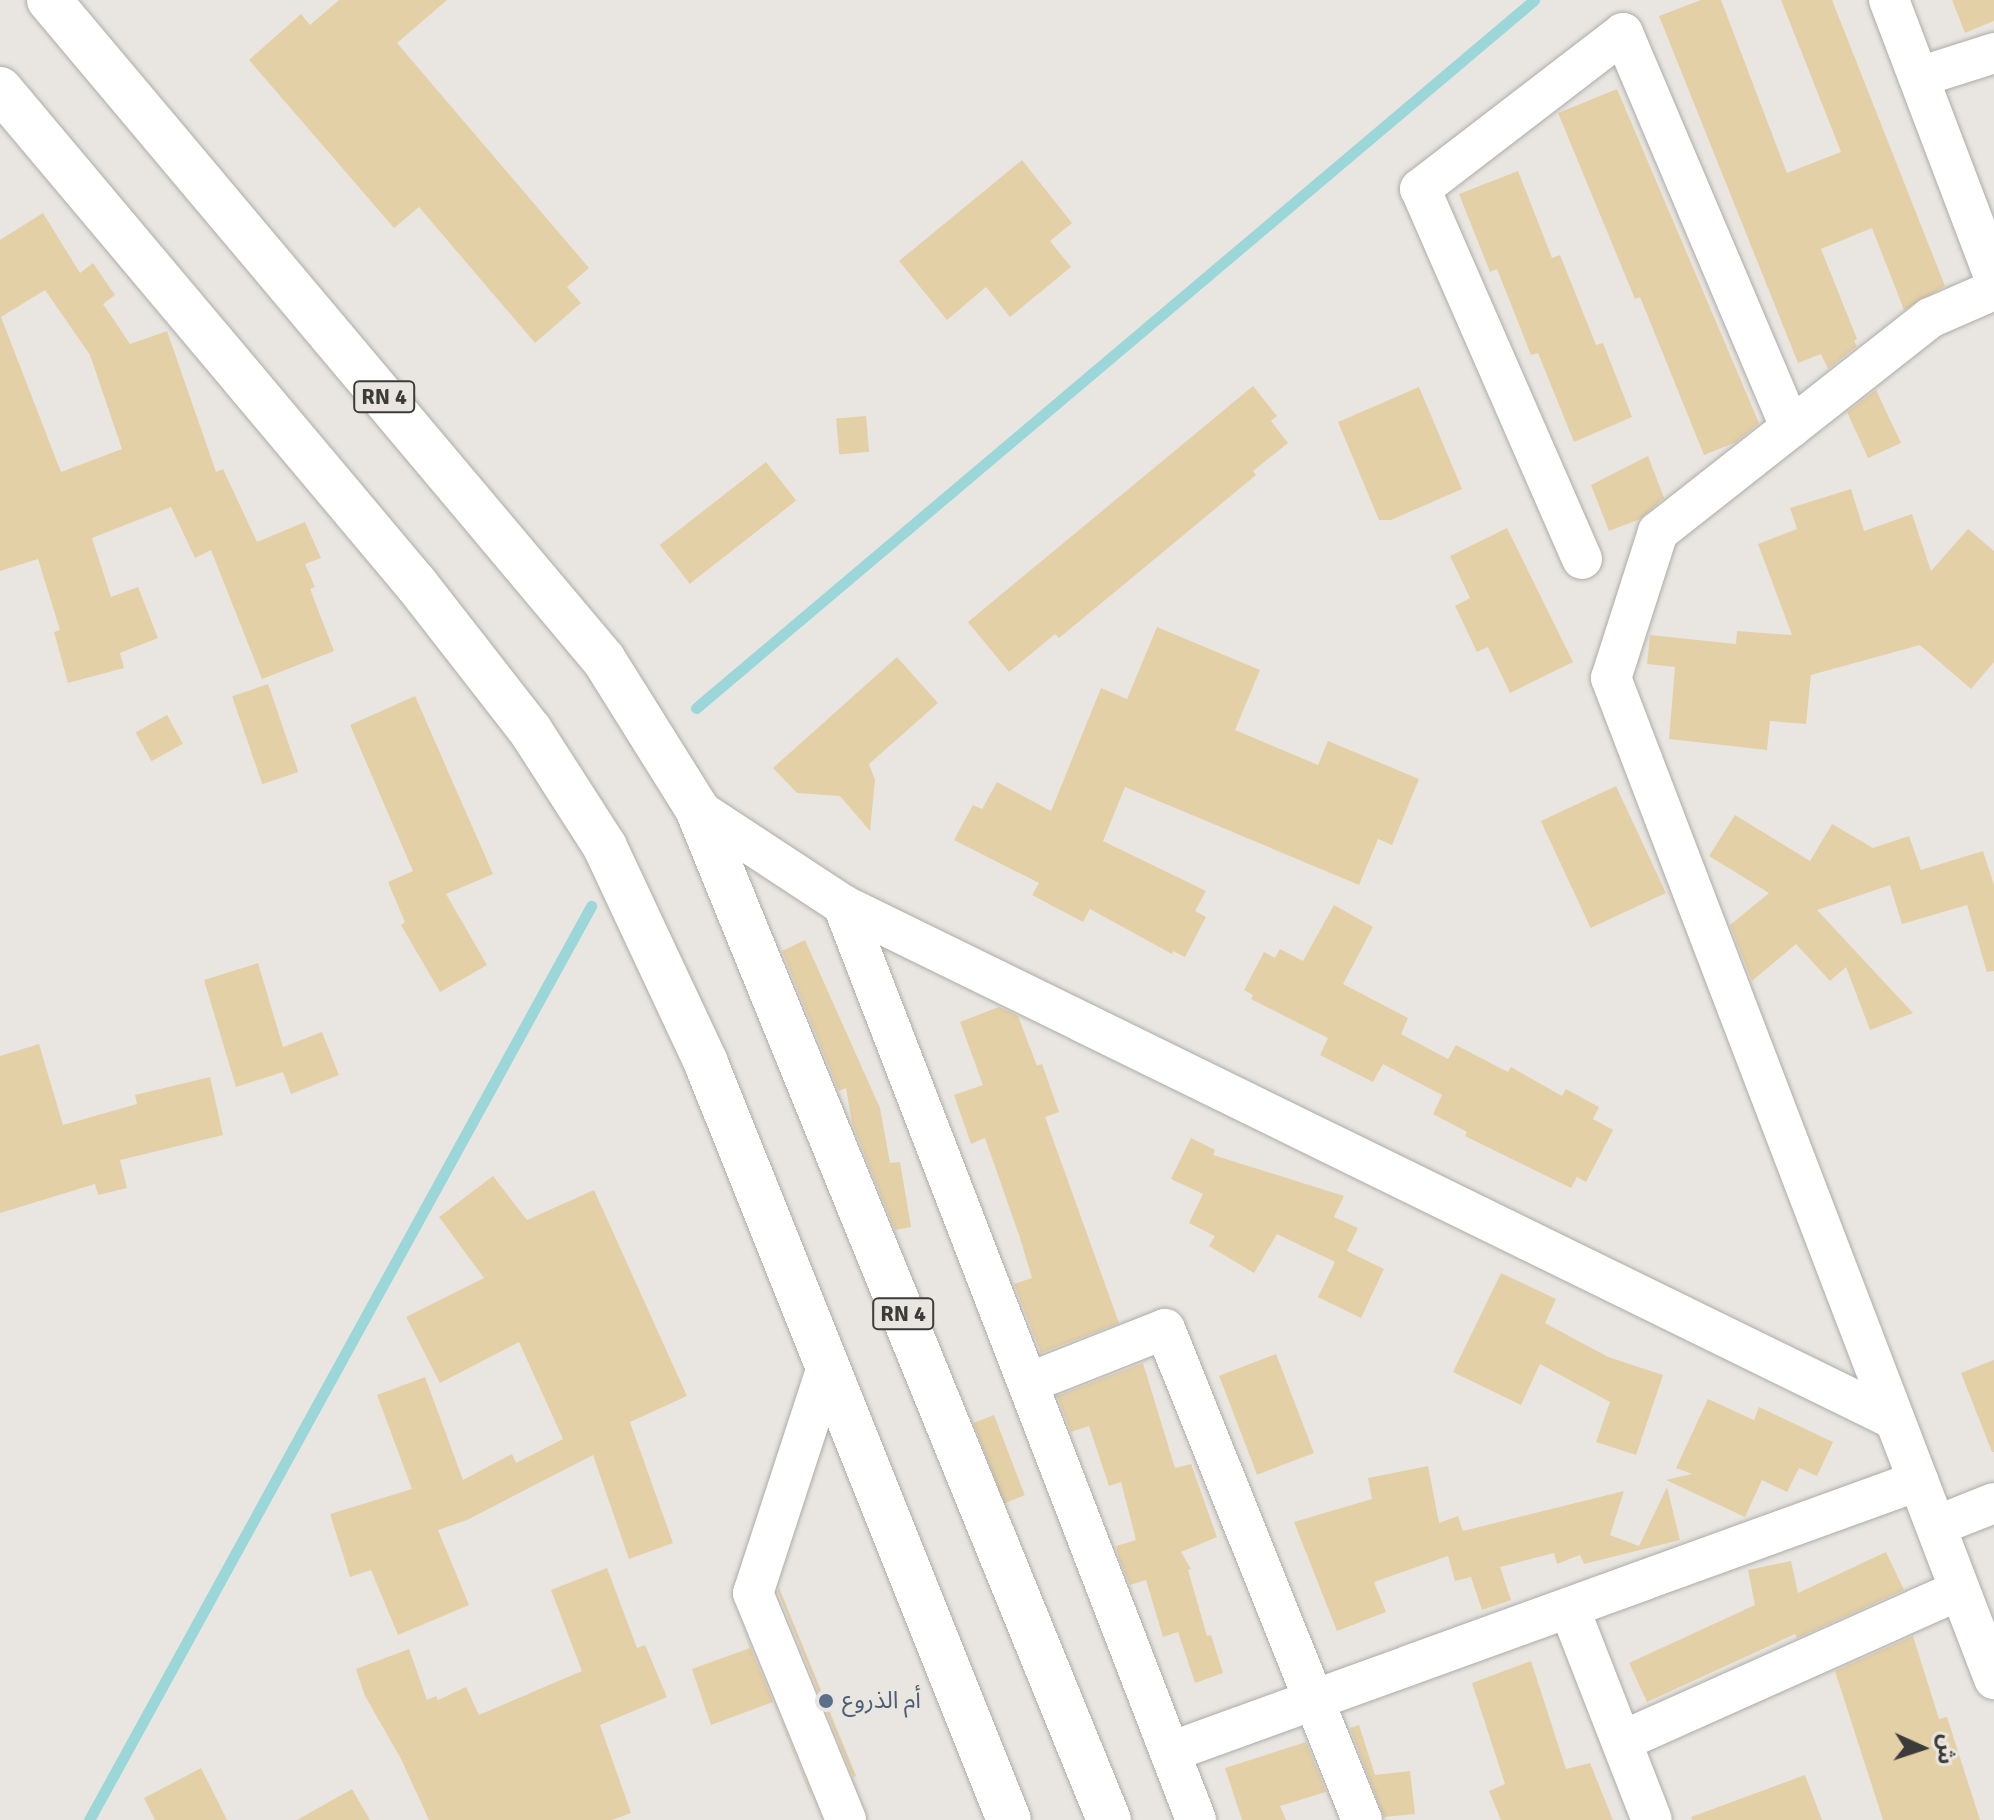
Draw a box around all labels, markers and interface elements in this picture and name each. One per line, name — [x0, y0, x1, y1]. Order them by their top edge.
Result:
road number: RN 4 — [352, 379, 416, 415]
road number: RN 4 — [871, 1296, 935, 1332]
place label: أم الذروع — [842, 1687, 921, 1715]
marker: أم الذروع — [817, 1692, 835, 1710]
north arrow — [1882, 1708, 1962, 1788]
text: ش — [1932, 1734, 1961, 1765]

